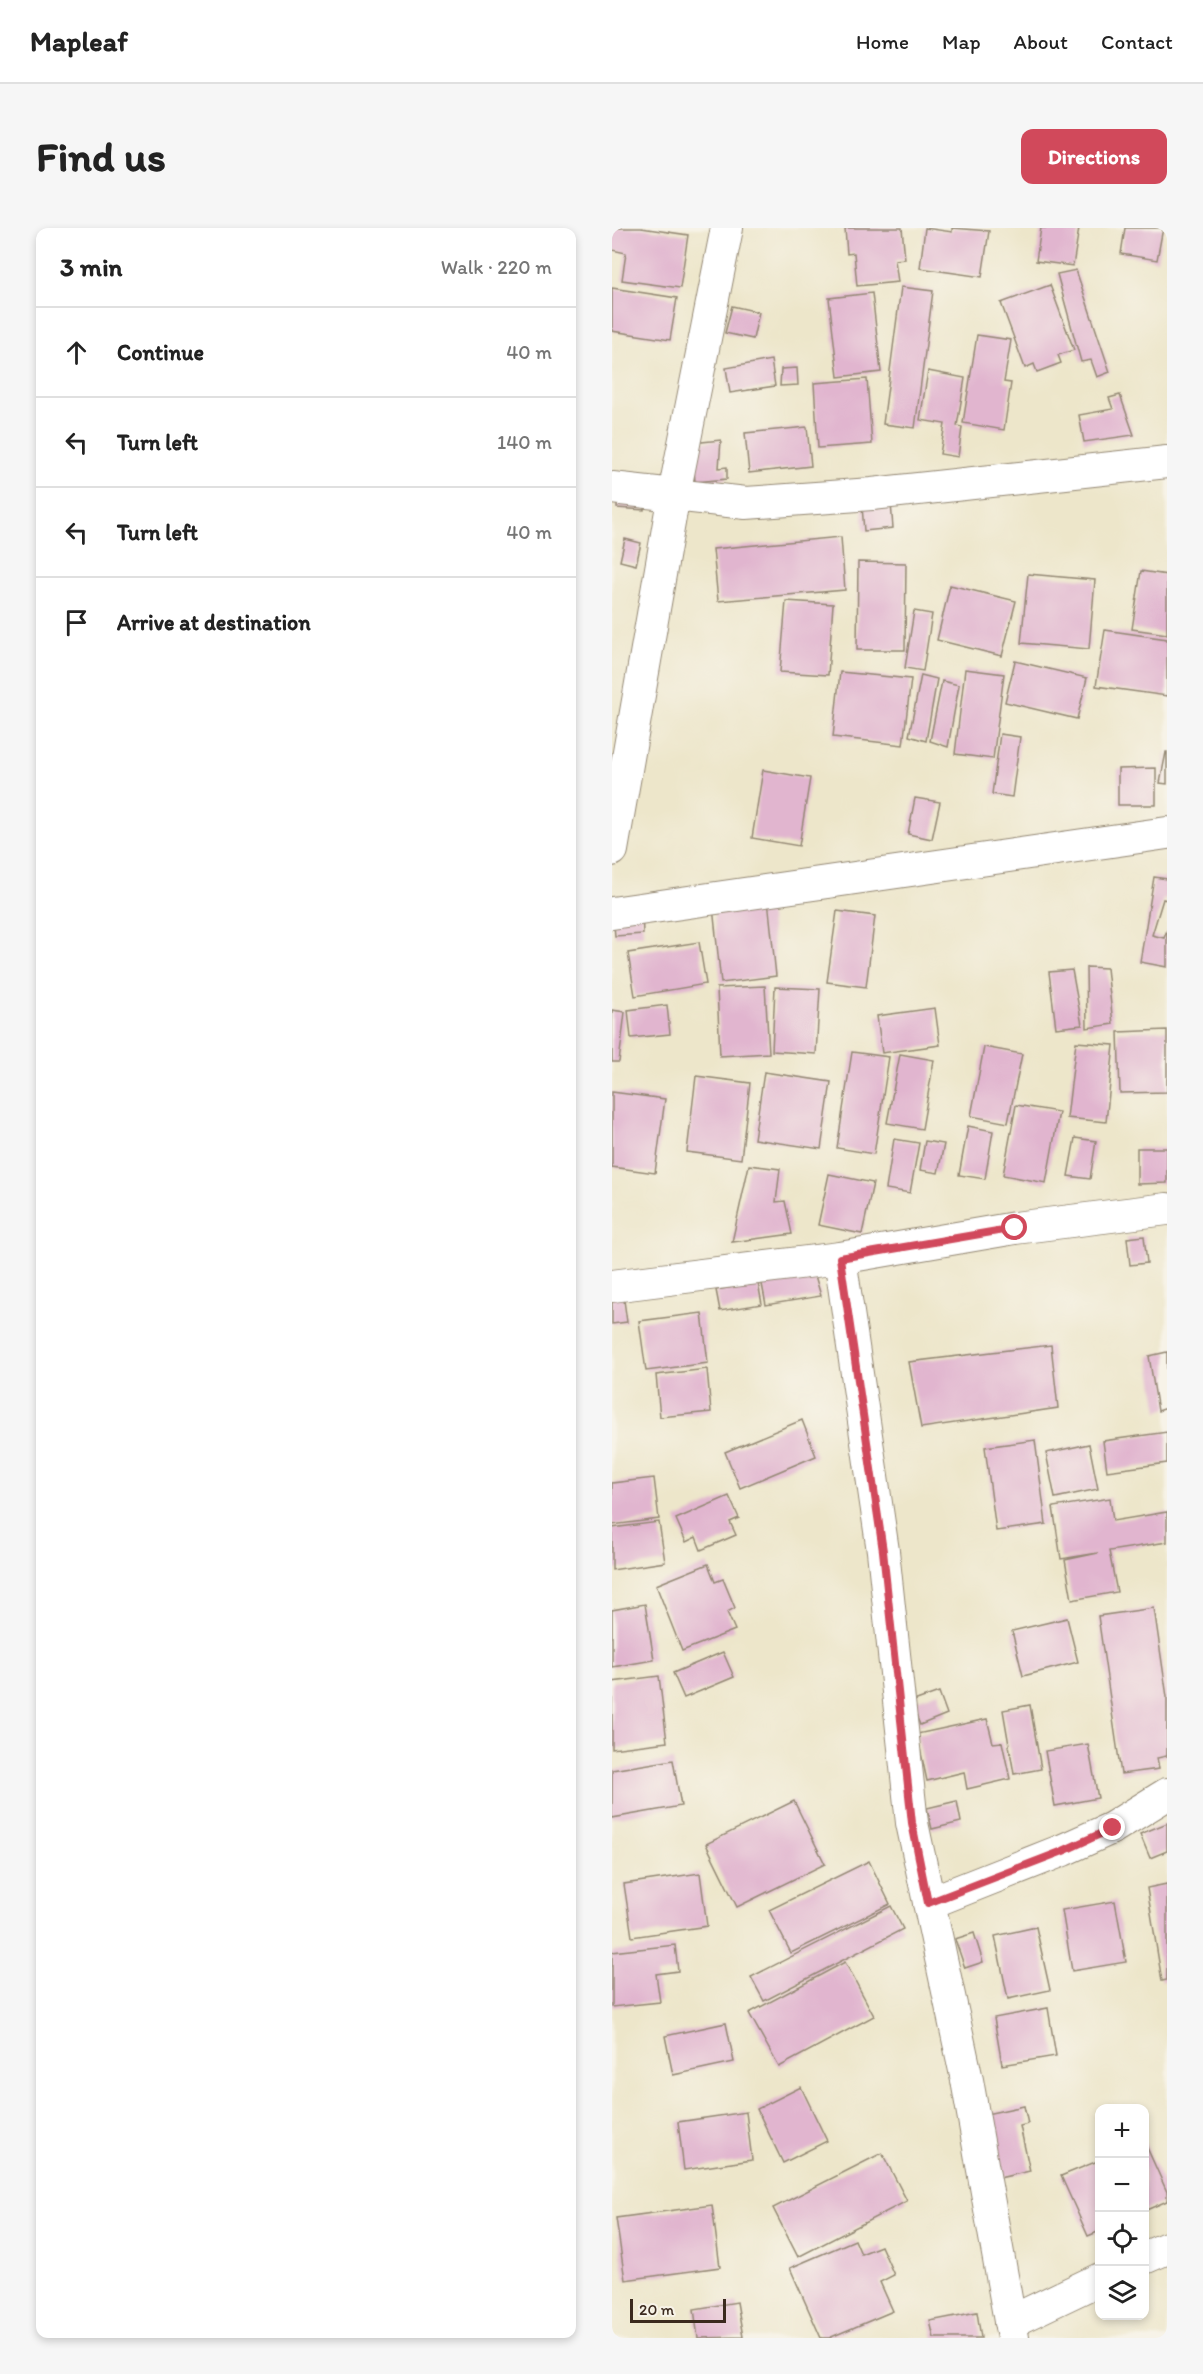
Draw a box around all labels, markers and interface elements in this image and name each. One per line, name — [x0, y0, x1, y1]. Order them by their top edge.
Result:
text: Mapleaf — [30, 24, 128, 58]
text: Home — [856, 29, 909, 54]
text: Map — [942, 29, 981, 54]
text: About — [1014, 29, 1068, 54]
text: Contact — [1101, 29, 1173, 54]
button: Directions — [1021, 129, 1167, 184]
text: Find us — [36, 131, 166, 182]
text: 3 min — [60, 251, 122, 283]
text: Walk · 220 m — [441, 255, 552, 279]
icon: ahead — [60, 336, 93, 369]
text: Continue — [117, 339, 204, 366]
text: 40 m — [506, 340, 552, 364]
icon: left — [60, 426, 93, 459]
text: Turn left — [117, 429, 198, 456]
text: 140 m — [497, 430, 552, 454]
icon: left — [60, 516, 93, 549]
text: Turn left — [117, 519, 198, 546]
text: 40 m — [506, 520, 552, 544]
icon: arrive — [60, 606, 93, 639]
text: Arrive at destination — [117, 609, 311, 636]
route start — [1001, 1214, 1027, 1240]
route end — [1099, 1814, 1125, 1840]
map controls — [1095, 2104, 1149, 2320]
button: + — [1095, 2104, 1149, 2158]
button: − — [1095, 2158, 1149, 2212]
button: locate — [1095, 2212, 1149, 2266]
button: layers — [1095, 2266, 1149, 2320]
scale bar — [630, 2296, 726, 2324]
text: 20 m — [639, 2300, 674, 2319]

